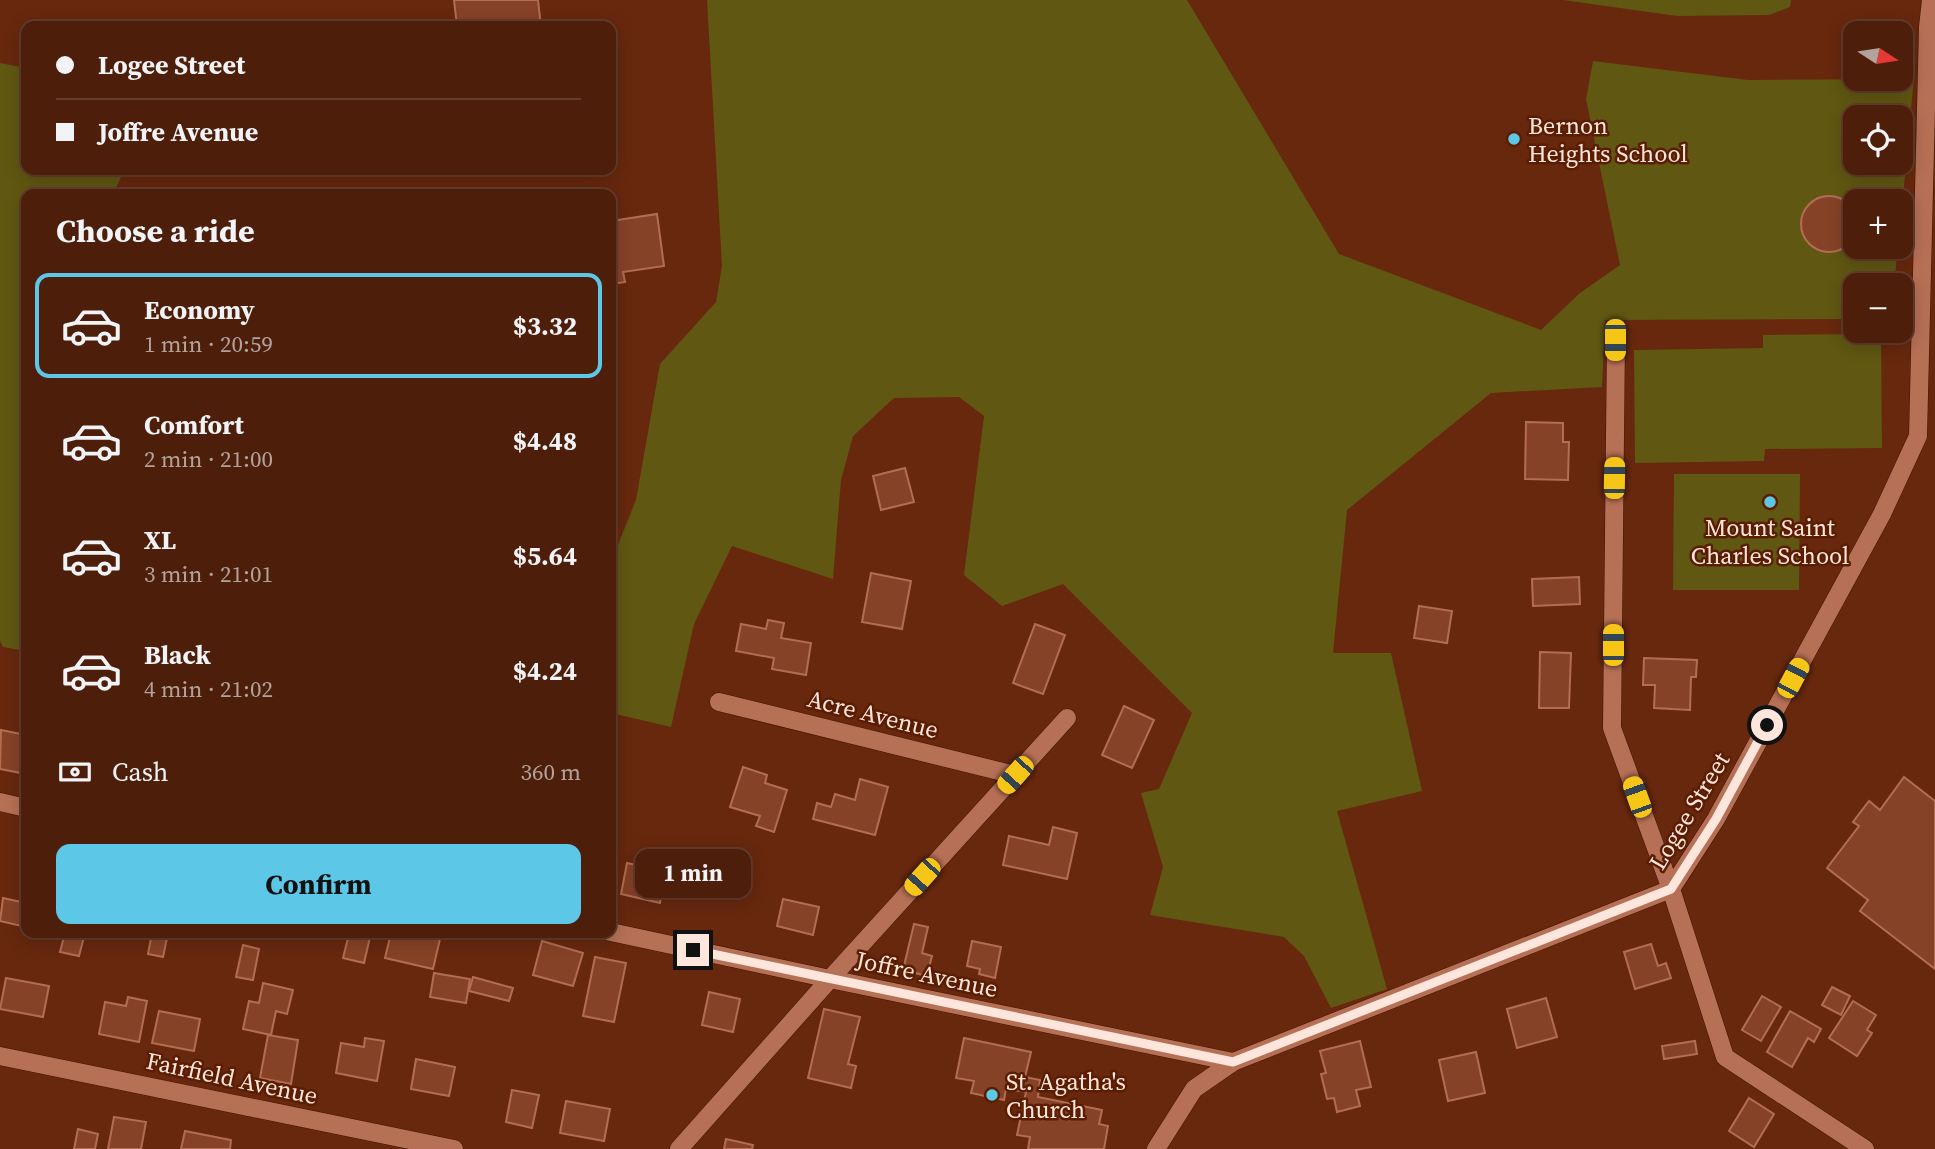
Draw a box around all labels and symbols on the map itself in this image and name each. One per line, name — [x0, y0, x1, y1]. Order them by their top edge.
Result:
north arrow — [1843, 21, 1913, 91]
place label: Bernon Heights School — [1528, 109, 1688, 170]
marker: Bernon Heights School — [1506, 131, 1522, 147]
car — [1605, 319, 1626, 361]
car — [1604, 457, 1625, 499]
marker: Mount Saint Charles School — [1762, 494, 1778, 510]
place label: Mount Saint Charles School — [1691, 511, 1849, 572]
car — [1603, 624, 1624, 666]
car — [1774, 655, 1813, 701]
street label: Acre Avenue — [804, 682, 942, 746]
route start — [1751, 709, 1783, 741]
street label: Logee Street — [1641, 746, 1737, 876]
car — [994, 752, 1037, 798]
car — [1620, 774, 1655, 820]
callout: 1 min — [635, 848, 751, 898]
car — [901, 854, 944, 900]
route end — [677, 934, 709, 966]
street label: Joffre Avenue — [852, 943, 1001, 1005]
street label: Fairfield Avenue — [143, 1044, 321, 1112]
place label: St. Agatha's Church — [1006, 1065, 1126, 1126]
marker: St. Agatha's Church — [984, 1087, 1000, 1103]

